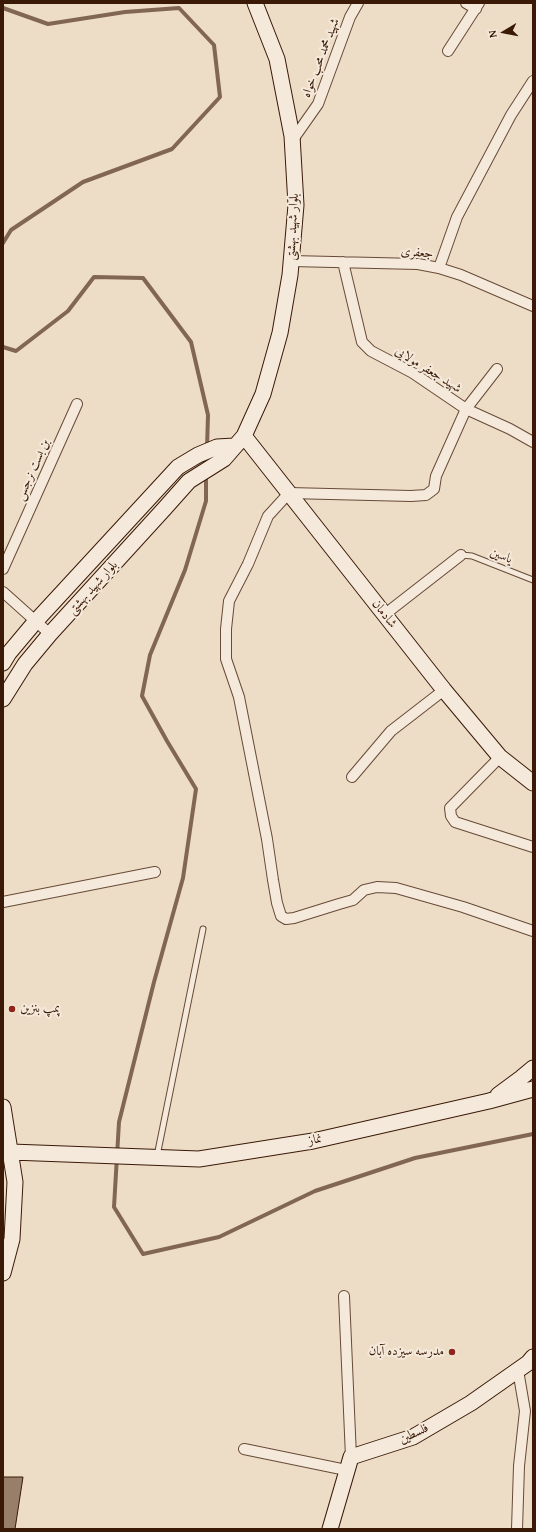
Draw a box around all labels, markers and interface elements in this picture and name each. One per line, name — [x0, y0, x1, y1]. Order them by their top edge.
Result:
north arrow — [484, 12, 524, 52]
street label: شهید محمد محب خواه — [299, 16, 343, 100]
text: N — [484, 29, 501, 39]
street label: بلوار شهید بهشتی — [283, 193, 303, 261]
street label: جعفری — [400, 244, 434, 262]
street label: شهید جعفر مولایی — [392, 343, 464, 397]
street label: بن بست نرجس — [12, 437, 54, 503]
street label: یاسین — [488, 545, 514, 567]
street label: بلوار شهید بهشتی — [65, 558, 121, 618]
street label: شادمان — [368, 597, 400, 631]
place label: پمپ بنزین — [20, 1001, 60, 1017]
marker: پمپ بنزین — [7, 1004, 17, 1014]
street label: نماز — [307, 1131, 323, 1149]
place label: مدرسه سیزده آبان — [369, 1344, 444, 1360]
marker: مدرسه سیزده آبان — [447, 1347, 457, 1357]
street label: فلسطین — [397, 1420, 431, 1448]

